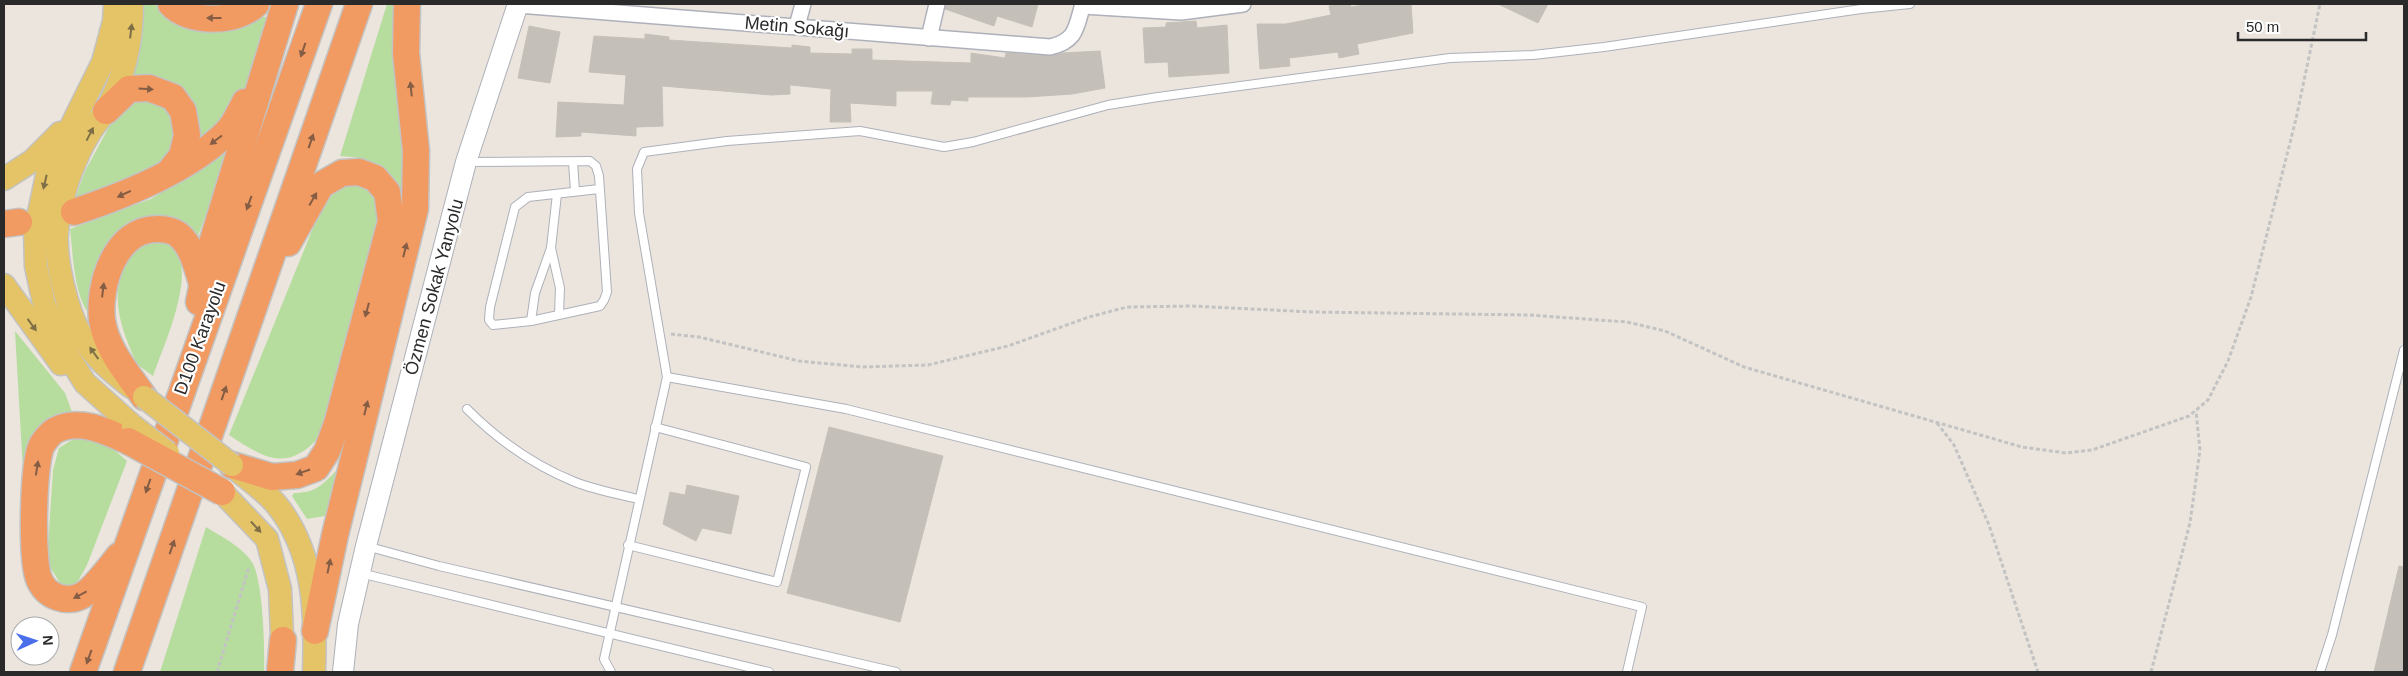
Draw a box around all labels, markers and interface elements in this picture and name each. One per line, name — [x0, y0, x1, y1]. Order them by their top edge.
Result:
scale bar — [2238, 10, 2366, 42]
street label: Metin Sokağı — [744, 12, 850, 42]
one-way arrow — [205, 14, 221, 22]
text: 50 m — [2246, 18, 2279, 35]
one-way arrow — [127, 23, 135, 39]
one-way arrow — [299, 43, 307, 58]
one-way arrow — [407, 81, 415, 97]
one-way arrow — [139, 86, 155, 94]
one-way arrow — [86, 127, 94, 142]
one-way arrow — [307, 133, 315, 148]
one-way arrow — [210, 134, 223, 145]
one-way arrow — [41, 175, 49, 191]
one-way arrow — [117, 190, 131, 198]
one-way arrow — [309, 192, 317, 207]
one-way arrow — [245, 196, 253, 211]
street label: Özmen Sokak Yanyolu — [401, 197, 467, 377]
one-way arrow — [401, 243, 409, 258]
street label: D100 Karayolu — [170, 279, 230, 397]
one-way arrow — [99, 281, 107, 297]
one-way arrow — [363, 303, 371, 318]
one-way arrow — [27, 318, 37, 332]
one-way arrow — [89, 347, 100, 360]
one-way arrow — [220, 385, 228, 400]
one-way arrow — [362, 401, 370, 416]
one-way arrow — [34, 460, 42, 476]
one-way arrow — [296, 469, 311, 476]
one-way arrow — [144, 479, 151, 494]
one-way arrow — [250, 520, 262, 532]
one-way arrow — [168, 539, 176, 554]
one-way arrow — [325, 558, 333, 574]
one-way arrow — [73, 591, 88, 599]
north arrow — [10, 616, 60, 666]
text: N — [40, 635, 56, 646]
one-way arrow — [85, 649, 92, 664]

